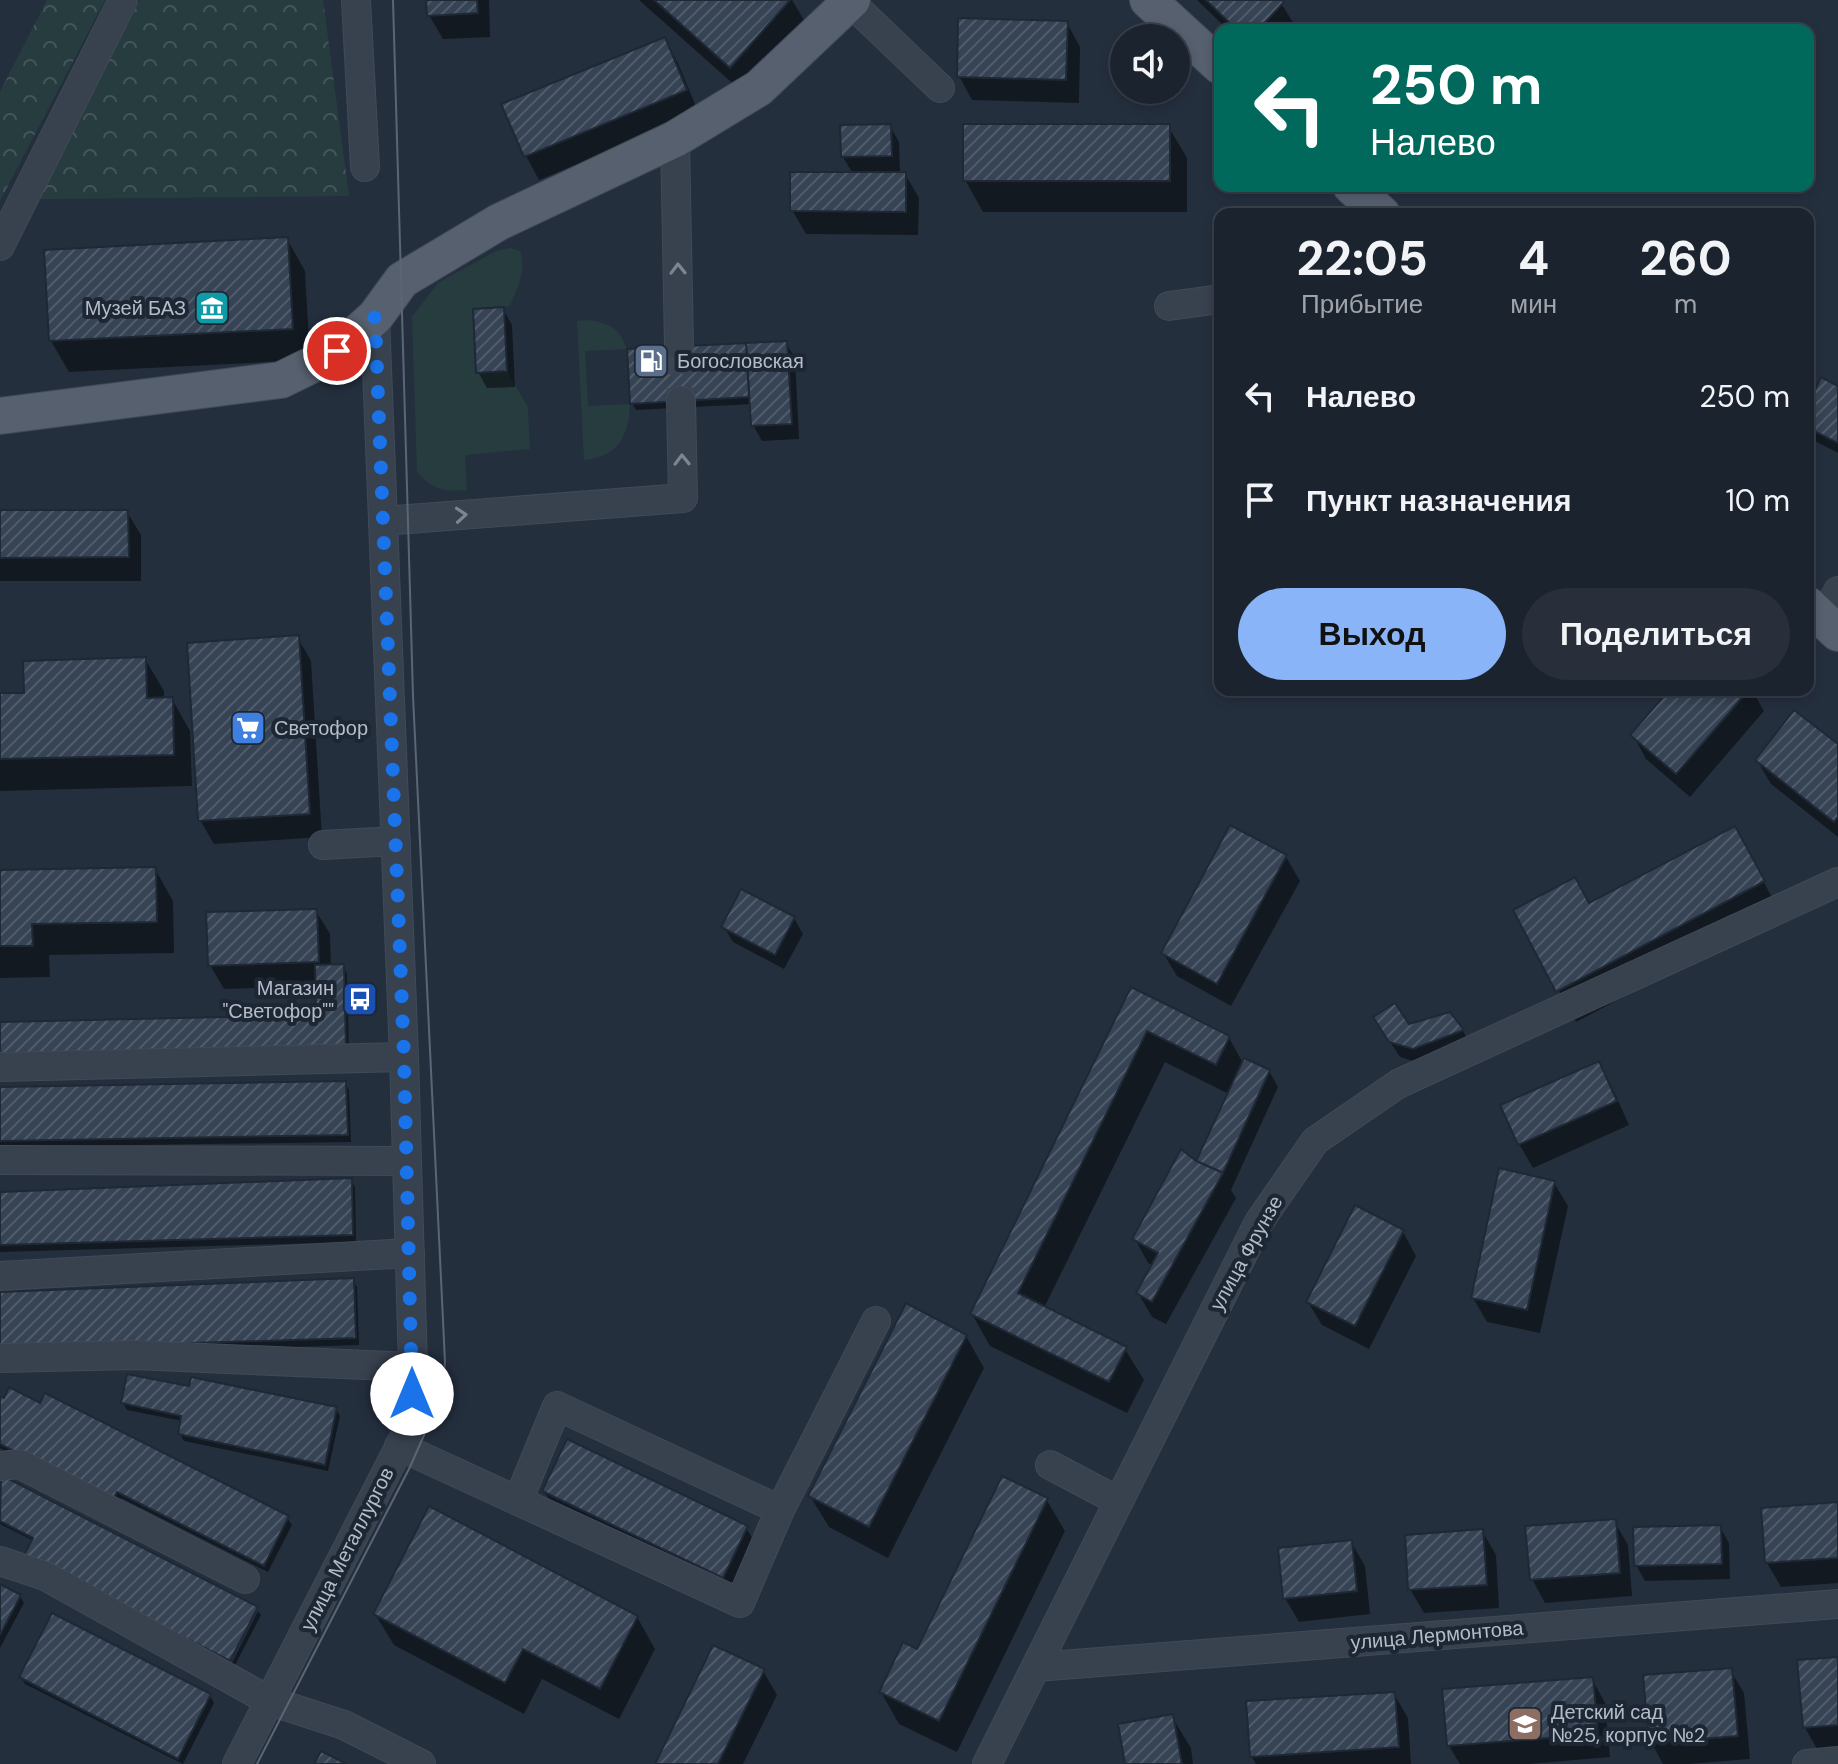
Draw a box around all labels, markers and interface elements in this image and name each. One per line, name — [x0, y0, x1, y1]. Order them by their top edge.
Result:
map controls — [1110, 24, 1190, 104]
button: sound — [1110, 24, 1190, 104]
text: 250 m — [1370, 48, 1542, 121]
icon: left — [1238, 56, 1342, 160]
text: Налево — [1370, 119, 1496, 166]
text: 22:05 — [1297, 227, 1428, 290]
text: 4 — [1518, 227, 1549, 290]
text: 260 — [1640, 227, 1731, 290]
one-way arrow — [669, 262, 686, 275]
text: Прибытие — [1301, 287, 1423, 321]
text: мин — [1510, 287, 1557, 321]
text: m — [1674, 287, 1697, 321]
museum icon: Музей БАЗ — [193, 289, 231, 327]
place label: Музей БАЗ — [85, 295, 186, 321]
pin — [303, 317, 371, 385]
icon: arrive — [315, 329, 359, 373]
fuel station icon: Богословская — [632, 342, 670, 380]
place label: Богословская — [677, 348, 804, 374]
icon: left — [1238, 374, 1282, 418]
text: Налево — [1306, 377, 1416, 416]
text: 250 m — [1699, 377, 1790, 416]
one-way arrow — [673, 453, 691, 466]
icon: arrive — [1238, 478, 1282, 522]
text: Пункт назначения — [1306, 481, 1571, 520]
text: 10 m — [1725, 481, 1790, 520]
one-way arrow — [455, 507, 468, 524]
button: Выход — [1238, 588, 1506, 680]
button: Поделиться — [1522, 588, 1790, 680]
supermarket icon: Светофор — [229, 709, 267, 747]
place label: Светофор — [274, 715, 368, 741]
place label: Магазин "Светофор"" — [222, 975, 334, 1024]
bus stop icon: Магазин "Светофор"" — [341, 980, 379, 1018]
street label: улица Фрунзе — [1204, 1191, 1288, 1315]
position arrow — [370, 1352, 454, 1436]
street label: улица Металлургов — [294, 1463, 400, 1635]
street label: улица Лермонтова — [1350, 1614, 1525, 1655]
place label: Детский сад №25, корпус №2 — [1551, 1699, 1705, 1748]
school or university icon: Детский сад №25, корпус №2 — [1506, 1705, 1544, 1743]

